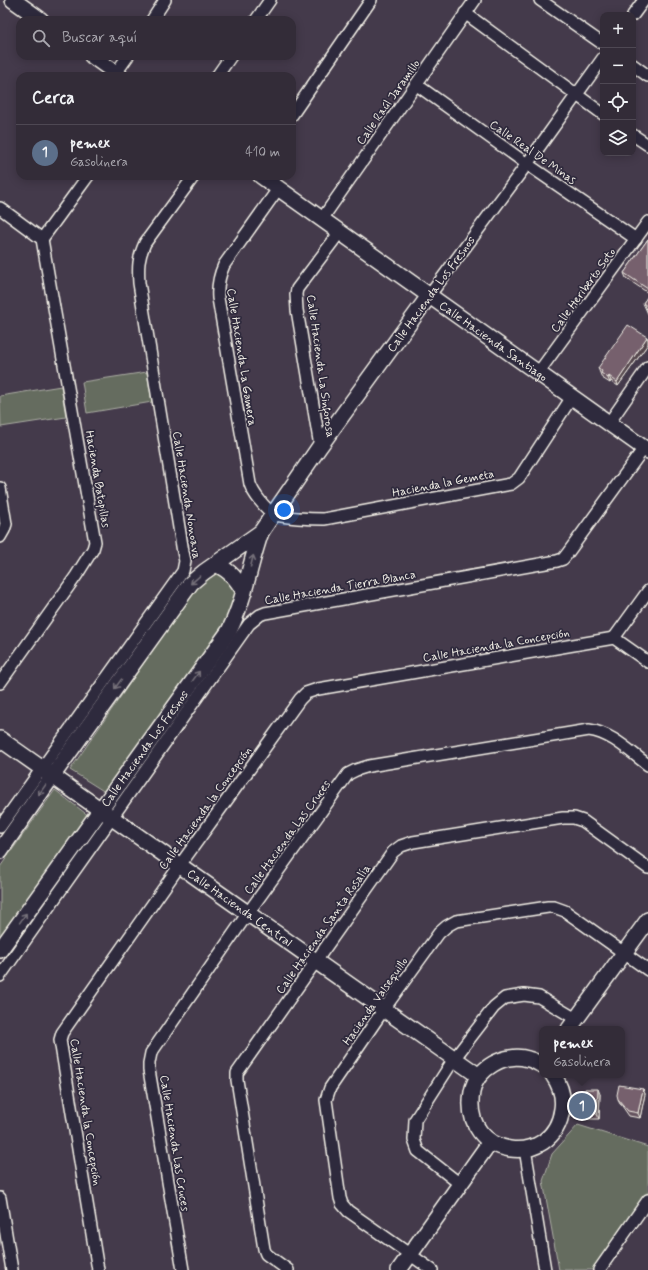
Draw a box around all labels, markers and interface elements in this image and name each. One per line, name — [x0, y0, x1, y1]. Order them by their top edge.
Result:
map controls — [600, 12, 636, 156]
button: + — [600, 12, 636, 48]
search box — [16, 16, 296, 60]
icon: search — [30, 27, 52, 49]
text: Buscar aquí — [62, 28, 137, 48]
button: − — [600, 48, 636, 84]
street label: Calle Raúl Jaramillo — [353, 57, 424, 148]
button: locate — [600, 84, 636, 120]
text: Cerca — [32, 87, 75, 109]
street label: Calle Real De Minas — [486, 117, 579, 189]
button: layers — [600, 120, 636, 156]
text: pemex — [70, 134, 110, 154]
text: 1 — [42, 144, 48, 161]
text: 410 m — [245, 144, 280, 161]
text: Gasolinera — [70, 154, 128, 171]
street label: Calle Hacienda Los Fresnos — [384, 233, 479, 356]
street label: Calle Heriberto Soto — [548, 245, 620, 336]
street label: Calle Hacienda La Gamera — [222, 287, 260, 427]
street label: Calle Hacienda La Sinforosa — [301, 294, 338, 439]
street label: Calle Hacienda Santiago — [435, 298, 550, 386]
street label: Hacienda Batopillas — [81, 429, 114, 530]
street label: Calle Hacienda Nonoava — [168, 430, 204, 560]
street label: Hacienda la Gemeta — [391, 466, 495, 502]
your location — [274, 500, 294, 520]
one-way arrow — [249, 554, 256, 567]
street label: Calle Hacienda Tierra Blanca — [263, 567, 417, 609]
one-way arrow — [190, 575, 200, 585]
street label: Calle Hacienda la Concepción — [422, 625, 571, 667]
one-way arrow — [192, 671, 200, 682]
one-way arrow — [114, 679, 122, 690]
street label: Calle Hacienda Los Fresnos — [98, 688, 193, 811]
street label: Calle Hacienda la Concepción — [156, 744, 256, 873]
street label: Calle Hacienda Las Cruces — [241, 777, 335, 898]
one-way arrow — [38, 784, 46, 795]
street label: Calle Hacienda Santa Rosalía — [273, 862, 375, 998]
street label: Calle Hacienda Central — [183, 866, 295, 951]
one-way arrow — [19, 913, 27, 924]
street label: Hacienda Valsequillo — [339, 954, 412, 1049]
popup — [539, 1026, 625, 1078]
text: pemex — [553, 1034, 593, 1054]
street label: Calle Hacienda la Concepción — [65, 1038, 105, 1187]
text: Gasolinera — [553, 1054, 611, 1071]
street label: Calle Hacienda Las Cruces — [155, 1074, 193, 1213]
pin: 1 — [569, 1091, 595, 1121]

